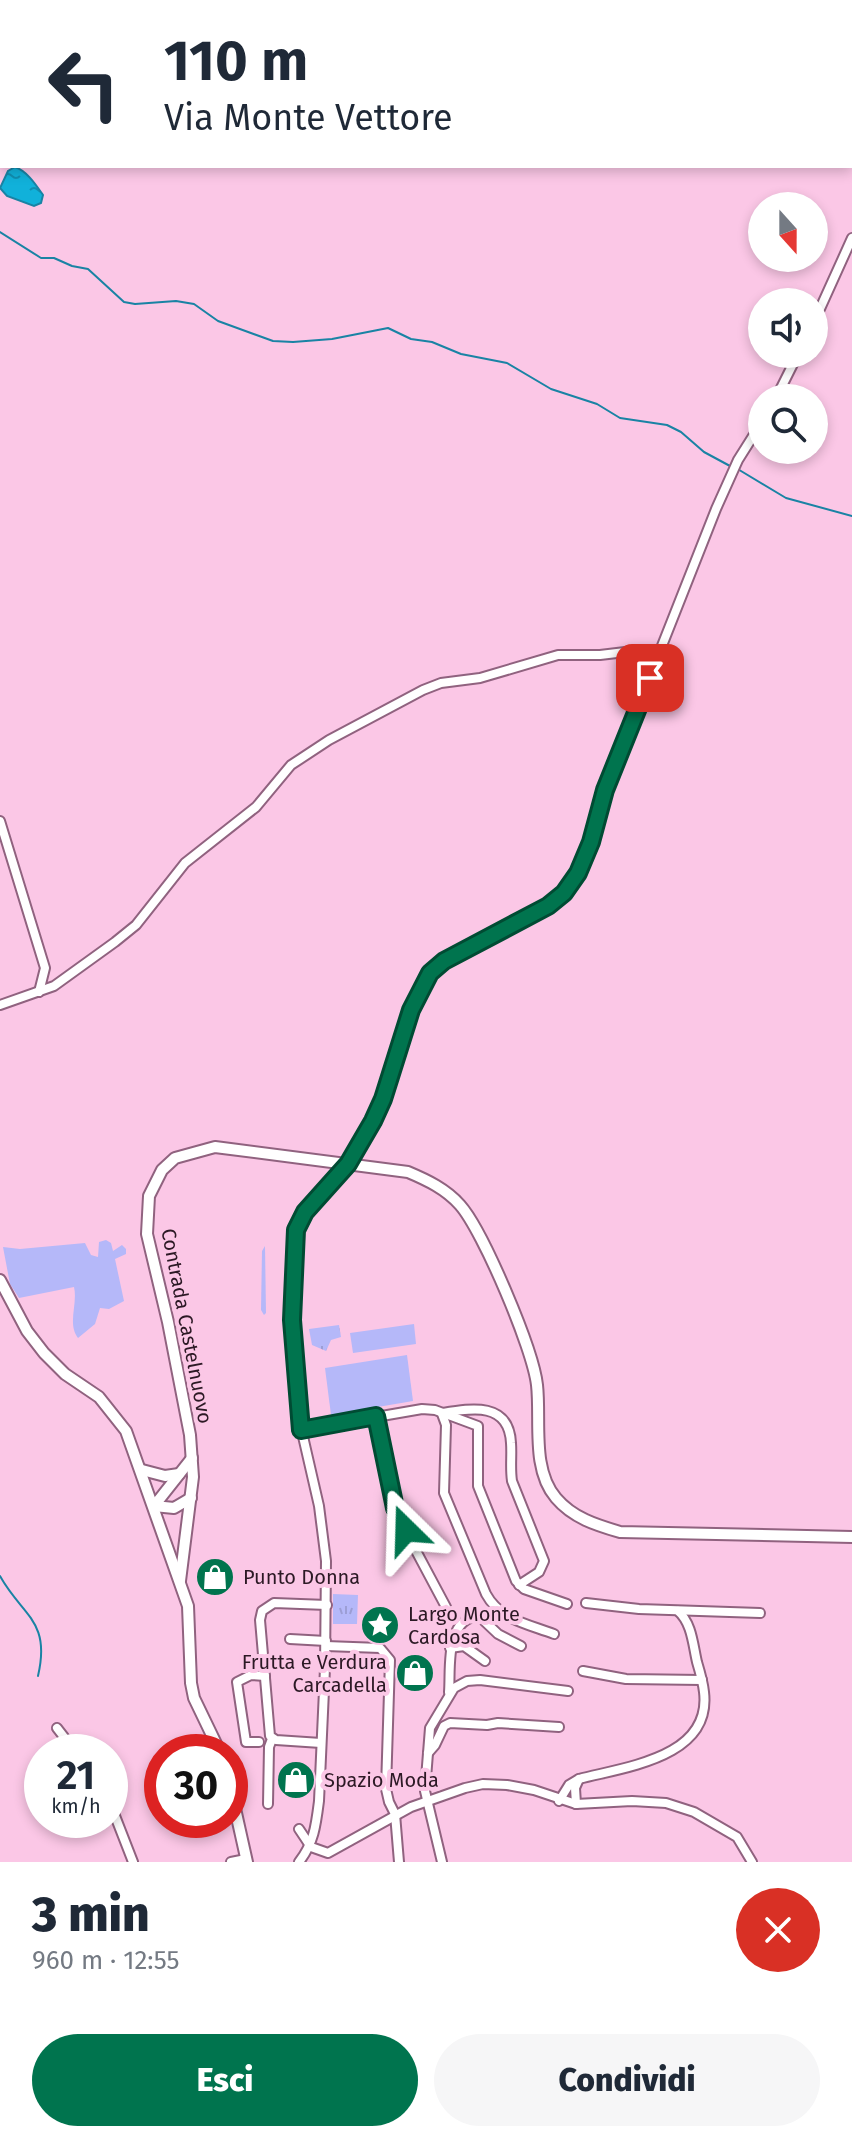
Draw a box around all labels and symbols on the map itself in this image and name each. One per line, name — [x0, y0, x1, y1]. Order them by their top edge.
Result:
north arrow — [748, 192, 828, 272]
pin — [616, 644, 684, 712]
street label: Contrada Castelnuovo — [156, 1226, 218, 1426]
position arrow — [364, 1488, 448, 1572]
shop icon: Punto Donna — [194, 1556, 236, 1598]
place label: Punto Donna — [243, 1565, 360, 1589]
place label: Largo Monte Cardosa — [408, 1602, 520, 1649]
place icon: Largo Monte Cardosa — [359, 1604, 401, 1646]
place label: Frutta e Verdura Carcadella — [242, 1650, 387, 1697]
shop icon: Frutta e Verdura Carcadella — [394, 1652, 436, 1694]
speed limit sign: 30 — [144, 1734, 248, 1838]
shop icon: Spazio Moda — [275, 1759, 317, 1801]
place label: Spazio Moda — [324, 1768, 439, 1792]

